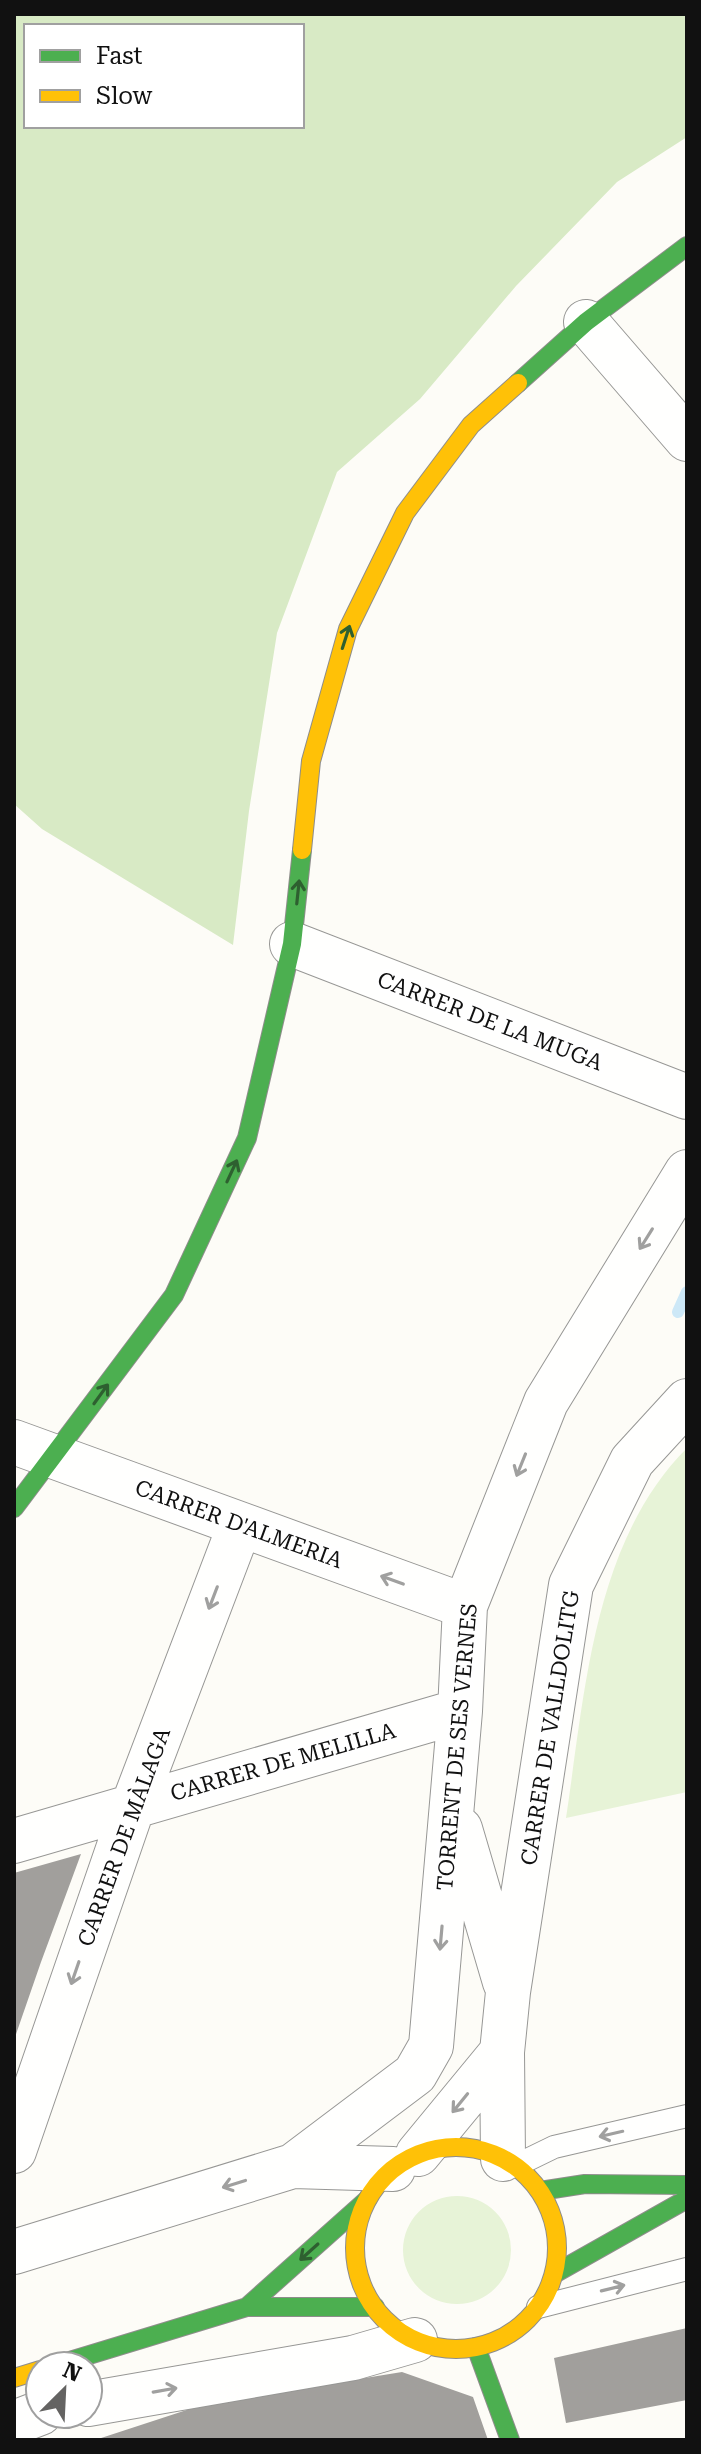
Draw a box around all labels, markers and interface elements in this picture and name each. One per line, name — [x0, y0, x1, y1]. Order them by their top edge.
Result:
legend — [24, 24, 304, 128]
text: Fast — [96, 42, 143, 70]
text: Slow — [96, 82, 153, 110]
one-way arrow — [339, 625, 354, 651]
one-way arrow — [290, 879, 305, 906]
street label: CARRER DE LA MUGA — [374, 966, 607, 1076]
one-way arrow — [225, 1159, 240, 1183]
one-way arrow — [638, 1227, 654, 1250]
one-way arrow — [93, 1384, 109, 1406]
one-way arrow — [512, 1453, 527, 1477]
street label: CARRER D'ALMERIA — [132, 1475, 347, 1573]
one-way arrow — [379, 1571, 404, 1586]
one-way arrow — [204, 1585, 219, 1610]
street label: CARRER DE VALLDOLITG — [516, 1589, 584, 1867]
street label: TORRENT DE SES VERNES — [432, 1602, 482, 1892]
street label: CARRER DE MELILLA — [168, 1718, 399, 1806]
street label: CARRER DE MÀLAGA — [72, 1723, 175, 1950]
one-way arrow — [433, 1924, 448, 1951]
one-way arrow — [67, 1961, 82, 1986]
one-way arrow — [451, 2092, 469, 2113]
one-way arrow — [599, 2127, 624, 2142]
one-way arrow — [221, 2177, 247, 2192]
one-way arrow — [299, 2243, 319, 2261]
one-way arrow — [599, 2279, 625, 2294]
north arrow — [24, 2350, 104, 2430]
text: N — [59, 2357, 85, 2387]
one-way arrow — [152, 2382, 177, 2397]

